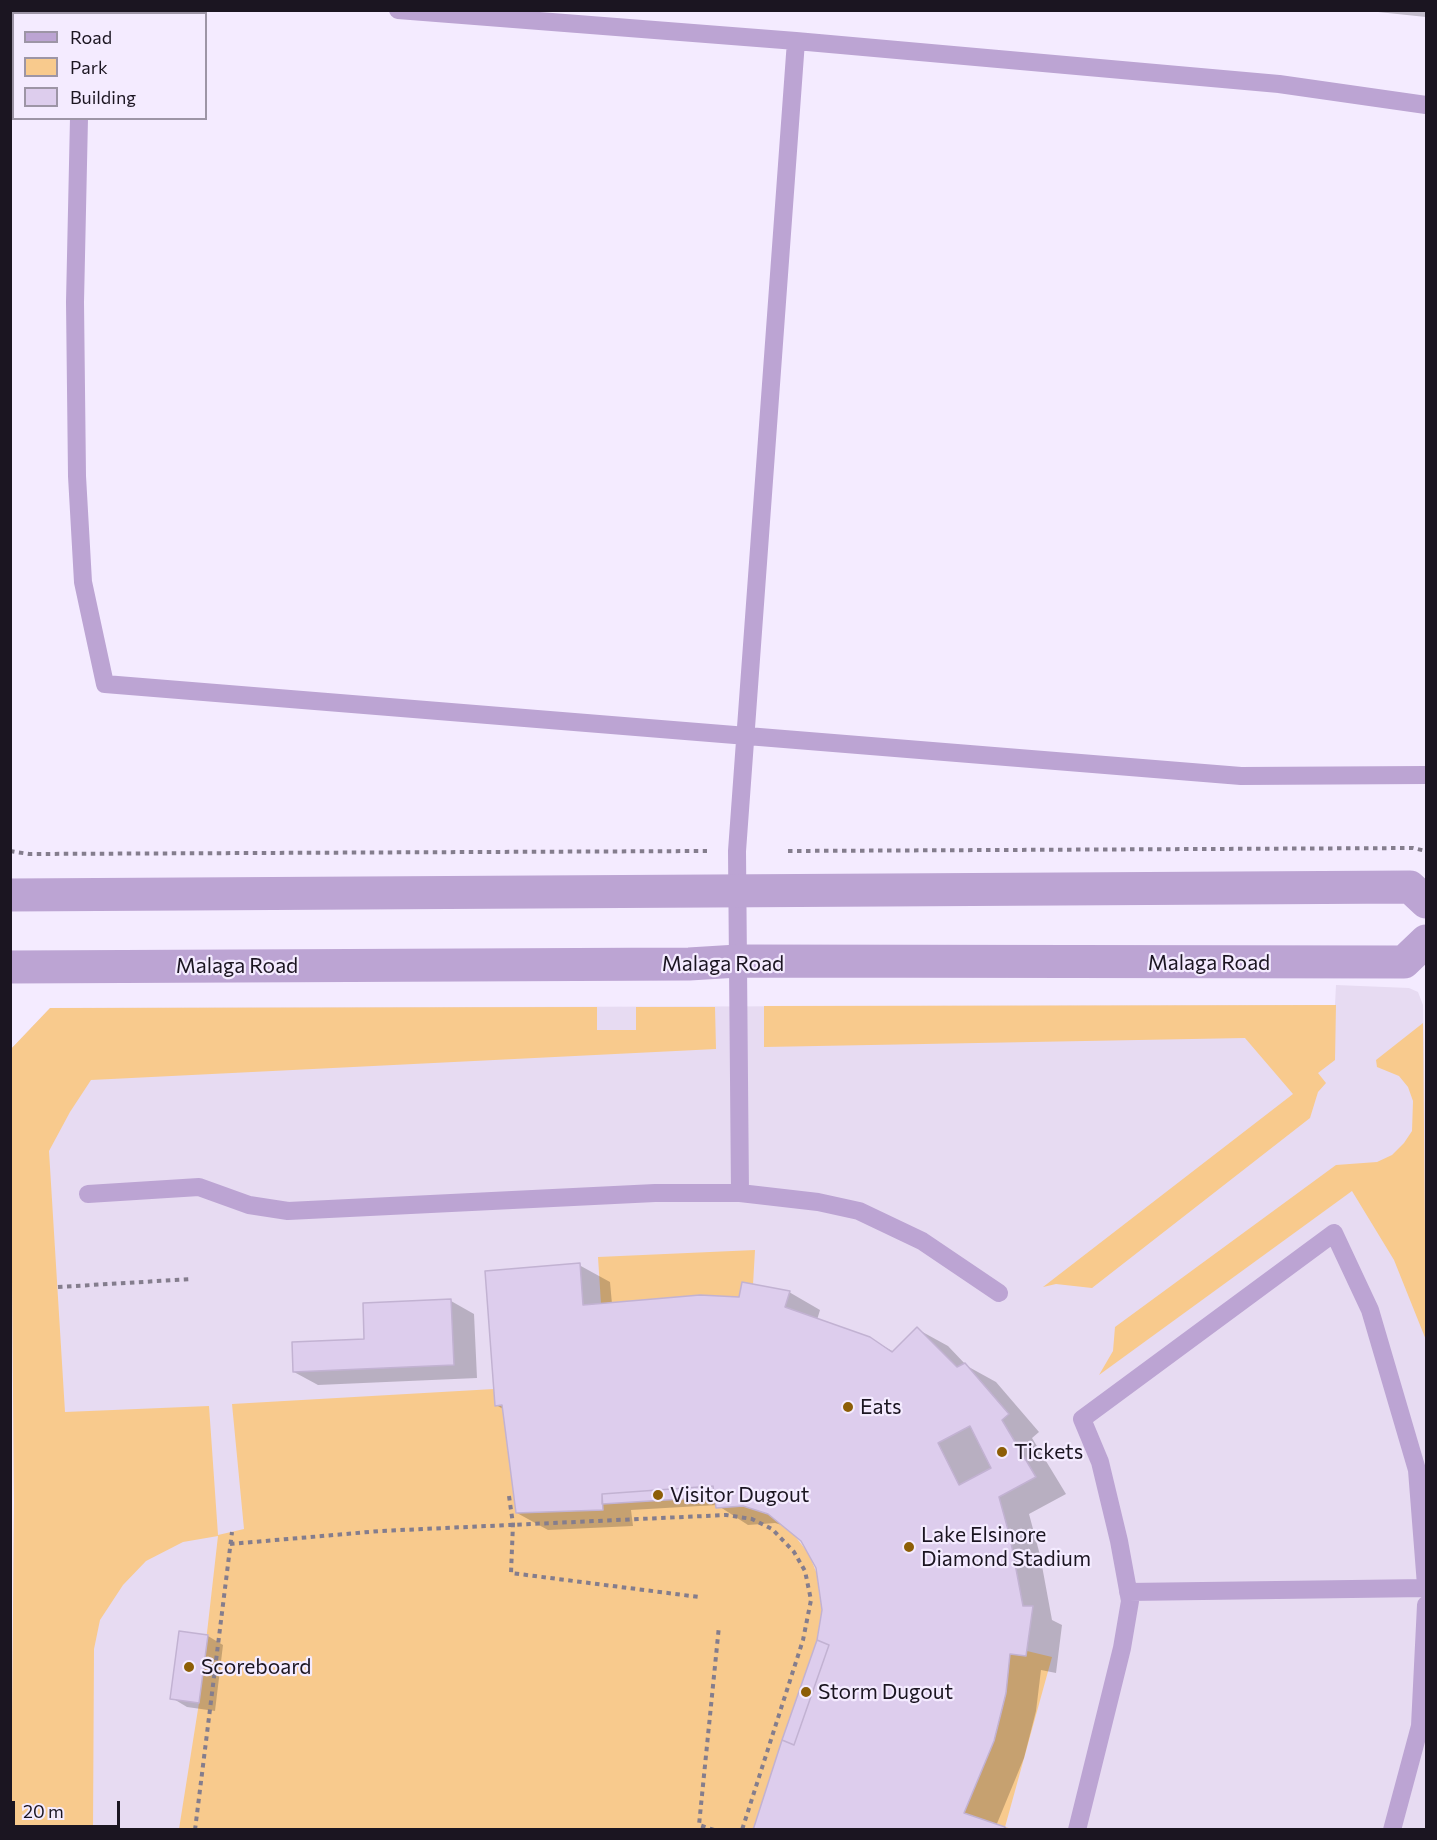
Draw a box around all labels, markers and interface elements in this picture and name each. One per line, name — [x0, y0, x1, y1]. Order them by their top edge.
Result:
legend — [12, 12, 207, 120]
text: Road — [70, 26, 112, 48]
text: Park — [70, 56, 108, 78]
text: Building — [70, 86, 136, 108]
street label: Malaga Road — [1148, 950, 1270, 976]
street label: Malaga Road — [662, 951, 784, 977]
street label: Malaga Road — [176, 953, 298, 979]
place label: Eats — [860, 1394, 902, 1420]
marker: Eats — [841, 1400, 855, 1414]
place label: Tickets — [1014, 1439, 1083, 1465]
marker: Tickets — [995, 1445, 1009, 1459]
place label: Visitor Dugout — [670, 1482, 809, 1508]
marker: Visitor Dugout — [651, 1488, 665, 1502]
place label: Lake Elsinore Diamond Stadium — [921, 1522, 1091, 1572]
marker: Lake Elsinore Diamond Stadium — [902, 1540, 916, 1554]
place label: Scoreboard — [201, 1654, 311, 1680]
marker: Scoreboard — [182, 1660, 196, 1674]
place label: Storm Dugout — [818, 1679, 953, 1705]
marker: Storm Dugout — [799, 1685, 813, 1699]
scale bar — [15, 1789, 123, 1827]
text: 20 m — [23, 1800, 64, 1822]

